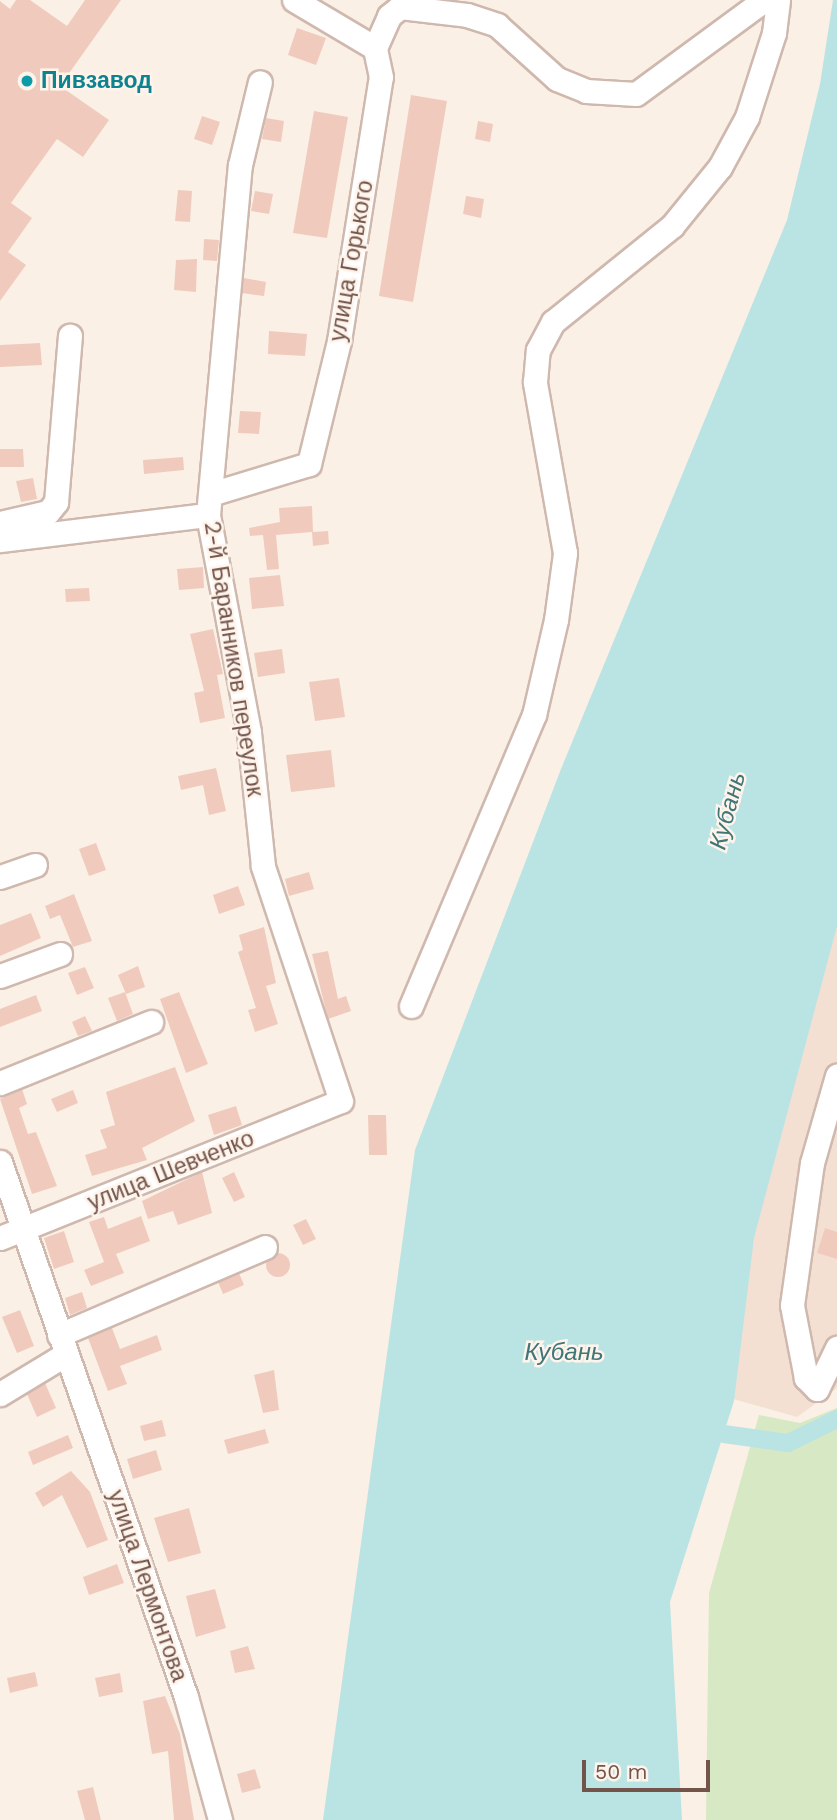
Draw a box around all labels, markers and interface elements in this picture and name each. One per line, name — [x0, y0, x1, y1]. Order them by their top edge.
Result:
place label: Пивзавод — [41, 67, 152, 95]
marker: Пивзавод — [19, 73, 35, 89]
street label: улица Горького — [324, 178, 380, 344]
street label: 2-й Баранников переулок — [198, 519, 268, 799]
water label: Кубань — [704, 769, 752, 853]
street label: улица Шевченко — [84, 1125, 258, 1217]
water label: Кубань — [524, 1339, 604, 1367]
street label: улица Лермонтова — [101, 1487, 193, 1685]
scale bar — [585, 1746, 713, 1790]
text: 50 m — [595, 1759, 647, 1784]

